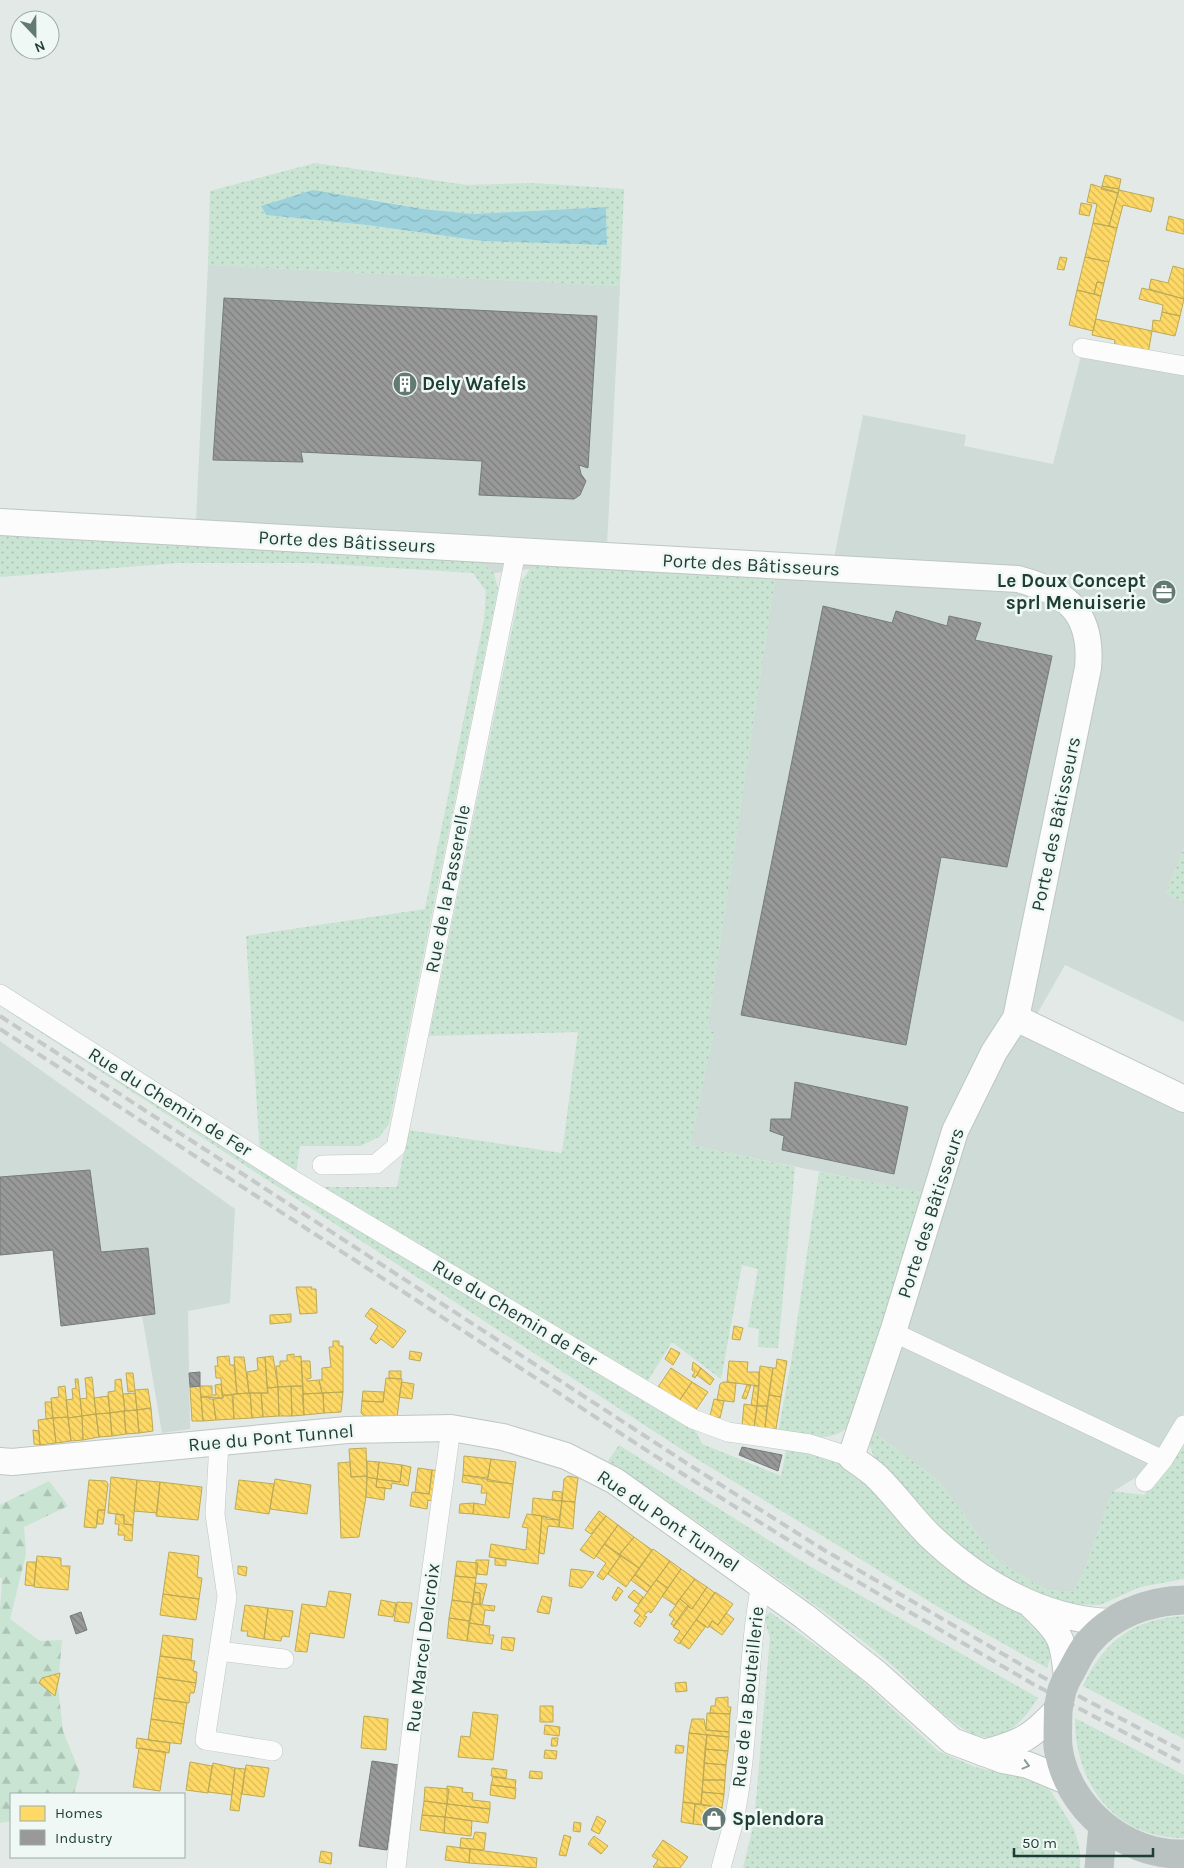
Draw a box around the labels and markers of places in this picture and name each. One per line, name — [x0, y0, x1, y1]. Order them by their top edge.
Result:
building icon: Dely Wafels — [392, 371, 418, 397]
place label: Dely Wafels — [422, 373, 526, 395]
place label: Le Doux Concept sprl Menuiserie — [997, 570, 1146, 614]
office icon: Le Doux Concept sprl Menuiserie — [1151, 579, 1177, 605]
shop icon: Splendora — [701, 1806, 727, 1832]
place label: Splendora — [732, 1808, 824, 1830]

